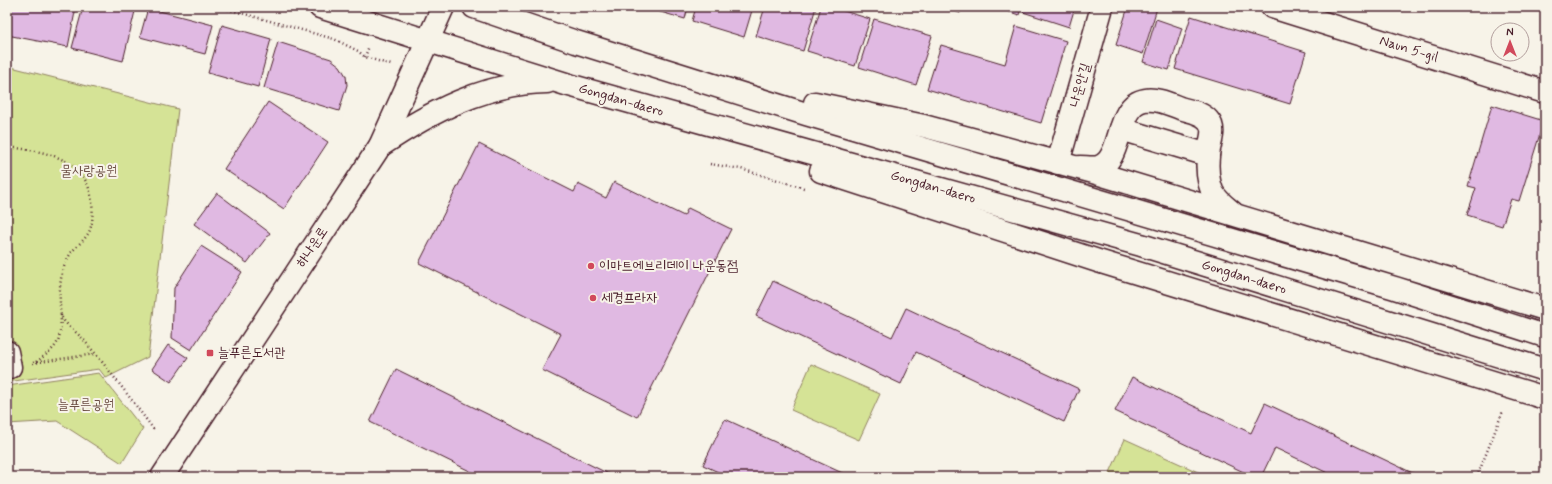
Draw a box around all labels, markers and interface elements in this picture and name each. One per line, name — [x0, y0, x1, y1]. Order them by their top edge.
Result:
north arrow — [1490, 22, 1530, 62]
text: N — [1506, 26, 1514, 40]
street label: Naun 5-gil — [1377, 32, 1441, 66]
street label: 나운안길 — [1065, 60, 1095, 109]
street label: Gongdan-daero — [576, 79, 666, 122]
park label: 물사랑공원 — [61, 162, 117, 180]
street label: Gongdan-daero — [888, 166, 978, 209]
street label: 하나운로 — [292, 223, 332, 271]
street label: Gongdan-daero — [1199, 256, 1289, 299]
place label: 이마트에브리데이 나운동점 — [599, 257, 738, 275]
marker: 이마트에브리데이 나운동점 — [586, 261, 596, 271]
place label: 세경프라자 — [601, 289, 658, 307]
marker: 세경프라자 — [588, 293, 598, 303]
place label: 늘푸른도서관 — [218, 344, 286, 362]
marker: 늘푸른도서관 — [205, 348, 215, 358]
park label: 늘푸른공원 — [58, 396, 114, 414]

